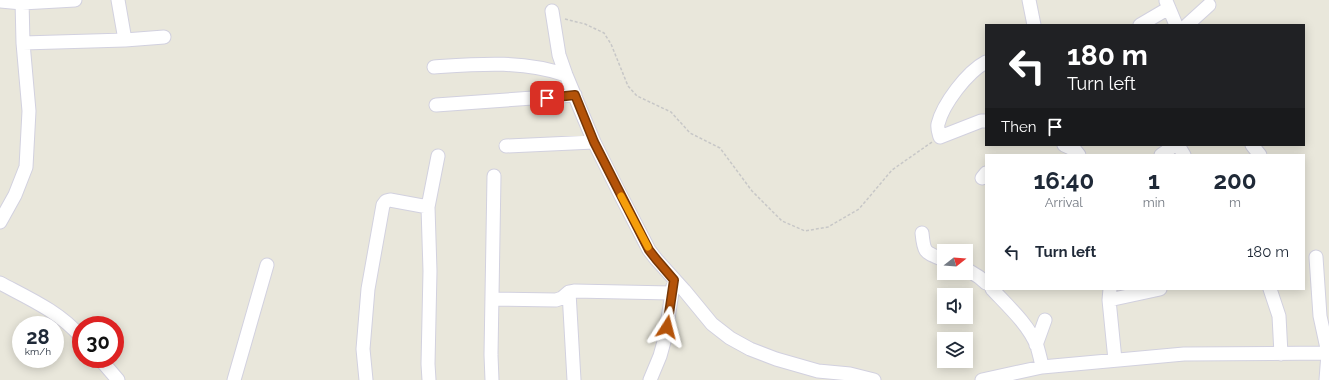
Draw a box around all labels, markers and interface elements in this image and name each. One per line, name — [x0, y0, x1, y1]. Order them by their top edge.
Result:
text: 180 m — [1067, 39, 1148, 72]
icon: left — [1001, 40, 1053, 92]
text: Turn left — [1067, 73, 1136, 94]
pin — [530, 81, 564, 115]
icon: arrive — [536, 87, 558, 109]
icon: arrive — [1044, 116, 1066, 138]
text: Then — [1001, 118, 1036, 136]
text: 16:40 — [1033, 166, 1094, 195]
text: 1 — [1148, 166, 1160, 195]
text: 200 — [1214, 166, 1257, 195]
text: Arrival — [1045, 195, 1083, 210]
text: min — [1143, 195, 1165, 210]
text: m — [1229, 195, 1241, 210]
icon: left — [1001, 241, 1023, 263]
text: Turn left — [1035, 243, 1096, 261]
text: 180 m — [1247, 243, 1289, 261]
north arrow — [937, 244, 973, 280]
map controls — [937, 244, 973, 368]
button: sound — [937, 288, 973, 324]
position arrow — [646, 306, 688, 348]
speed limit sign: 30 — [72, 316, 124, 368]
text: 28 — [26, 325, 50, 349]
button: layers — [937, 332, 973, 368]
text: km/h — [25, 346, 51, 357]

